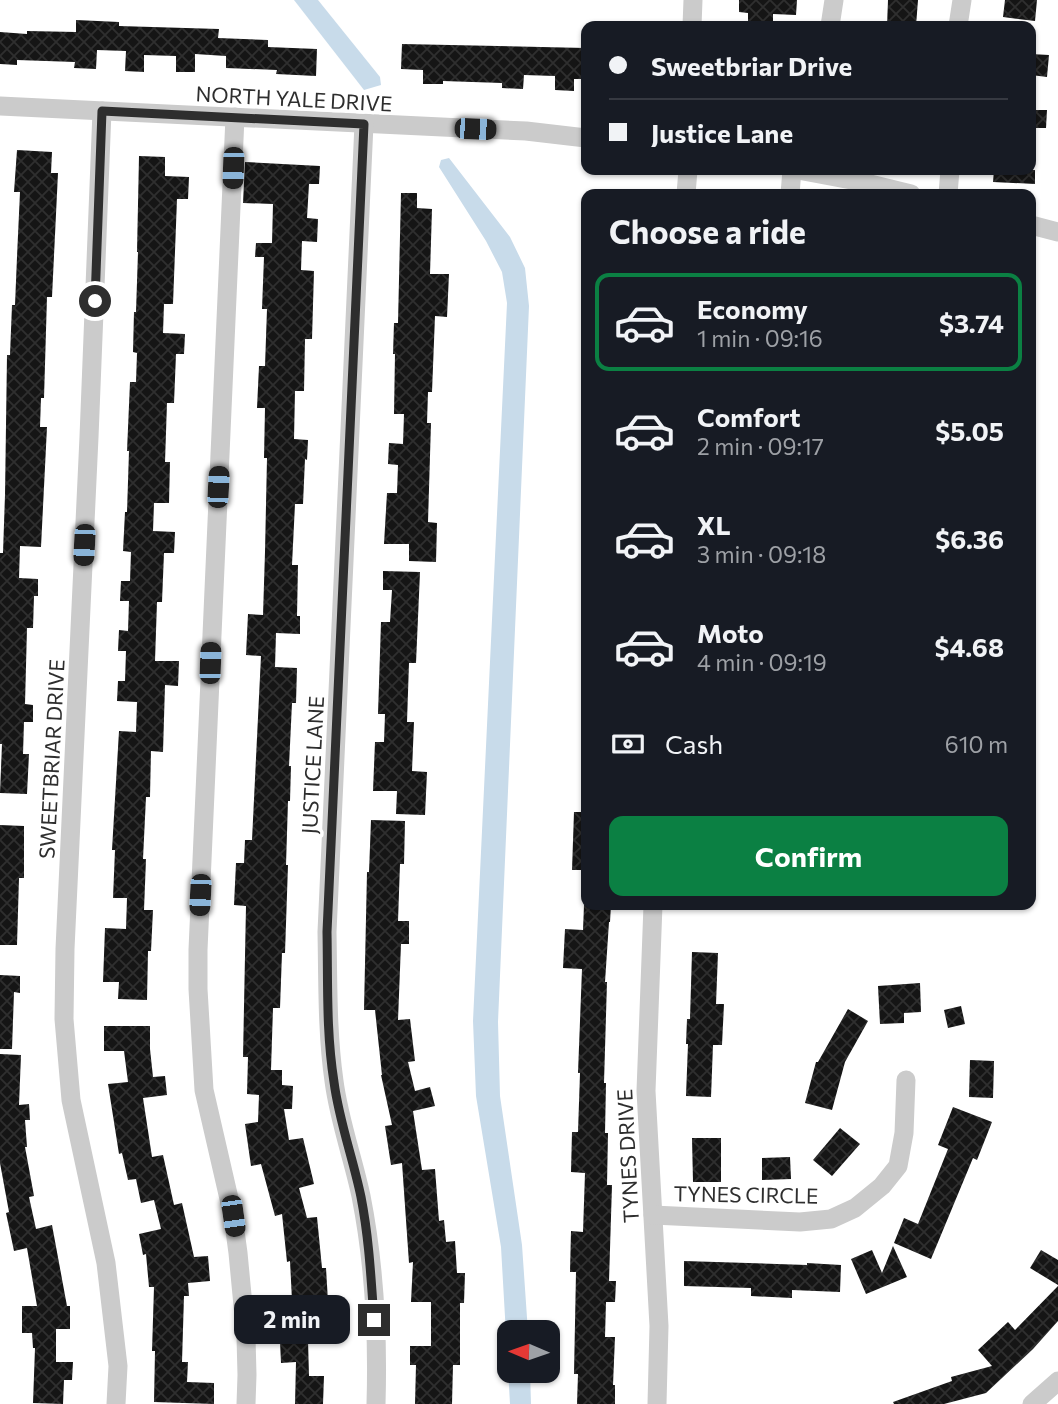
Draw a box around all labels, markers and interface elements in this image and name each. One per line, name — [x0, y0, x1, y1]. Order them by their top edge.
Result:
text: Sweetbriar Drive — [651, 50, 852, 81]
street label: NORTH YALE DRIVE — [195, 80, 393, 116]
text: Justice Lane — [651, 117, 793, 148]
car — [454, 118, 497, 140]
car — [222, 147, 245, 189]
text: Choose a ride — [609, 211, 806, 251]
route start — [79, 285, 111, 317]
icon: car — [613, 291, 676, 354]
text: Economy — [697, 293, 808, 324]
text: $3.74 — [939, 307, 1004, 338]
text: 1 min · 09:16 — [697, 324, 823, 352]
icon: car — [613, 399, 676, 462]
text: Comfort — [697, 401, 800, 432]
text: $5.05 — [935, 415, 1004, 446]
text: 2 min · 09:17 — [697, 432, 824, 460]
car — [207, 465, 230, 509]
icon: car — [613, 507, 676, 570]
text: XL — [697, 509, 731, 540]
car — [73, 523, 96, 567]
text: $6.36 — [935, 523, 1004, 554]
text: 3 min · 09:18 — [697, 540, 826, 568]
icon: car — [613, 615, 676, 678]
text: Moto — [697, 617, 764, 648]
text: $4.68 — [935, 631, 1004, 662]
car — [199, 642, 222, 684]
text: 4 min · 09:19 — [697, 648, 827, 676]
street label: SWEETBRIAR DRIVE — [33, 658, 69, 860]
street label: JUSTICE LANE — [296, 695, 328, 835]
icon: cash — [609, 725, 647, 763]
text: Cash — [665, 728, 723, 759]
text: 610 m — [945, 730, 1008, 758]
button: Confirm — [609, 816, 1008, 896]
car — [189, 873, 212, 917]
street label: TYNES DRIVE — [611, 1088, 643, 1224]
street label: TYNES CIRCLE — [673, 1180, 819, 1208]
car — [220, 1194, 247, 1238]
callout: 2 min — [234, 1296, 350, 1344]
route end — [358, 1304, 390, 1336]
text: 2 min — [263, 1305, 321, 1333]
north arrow — [497, 1320, 560, 1382]
map controls — [497, 1320, 560, 1383]

